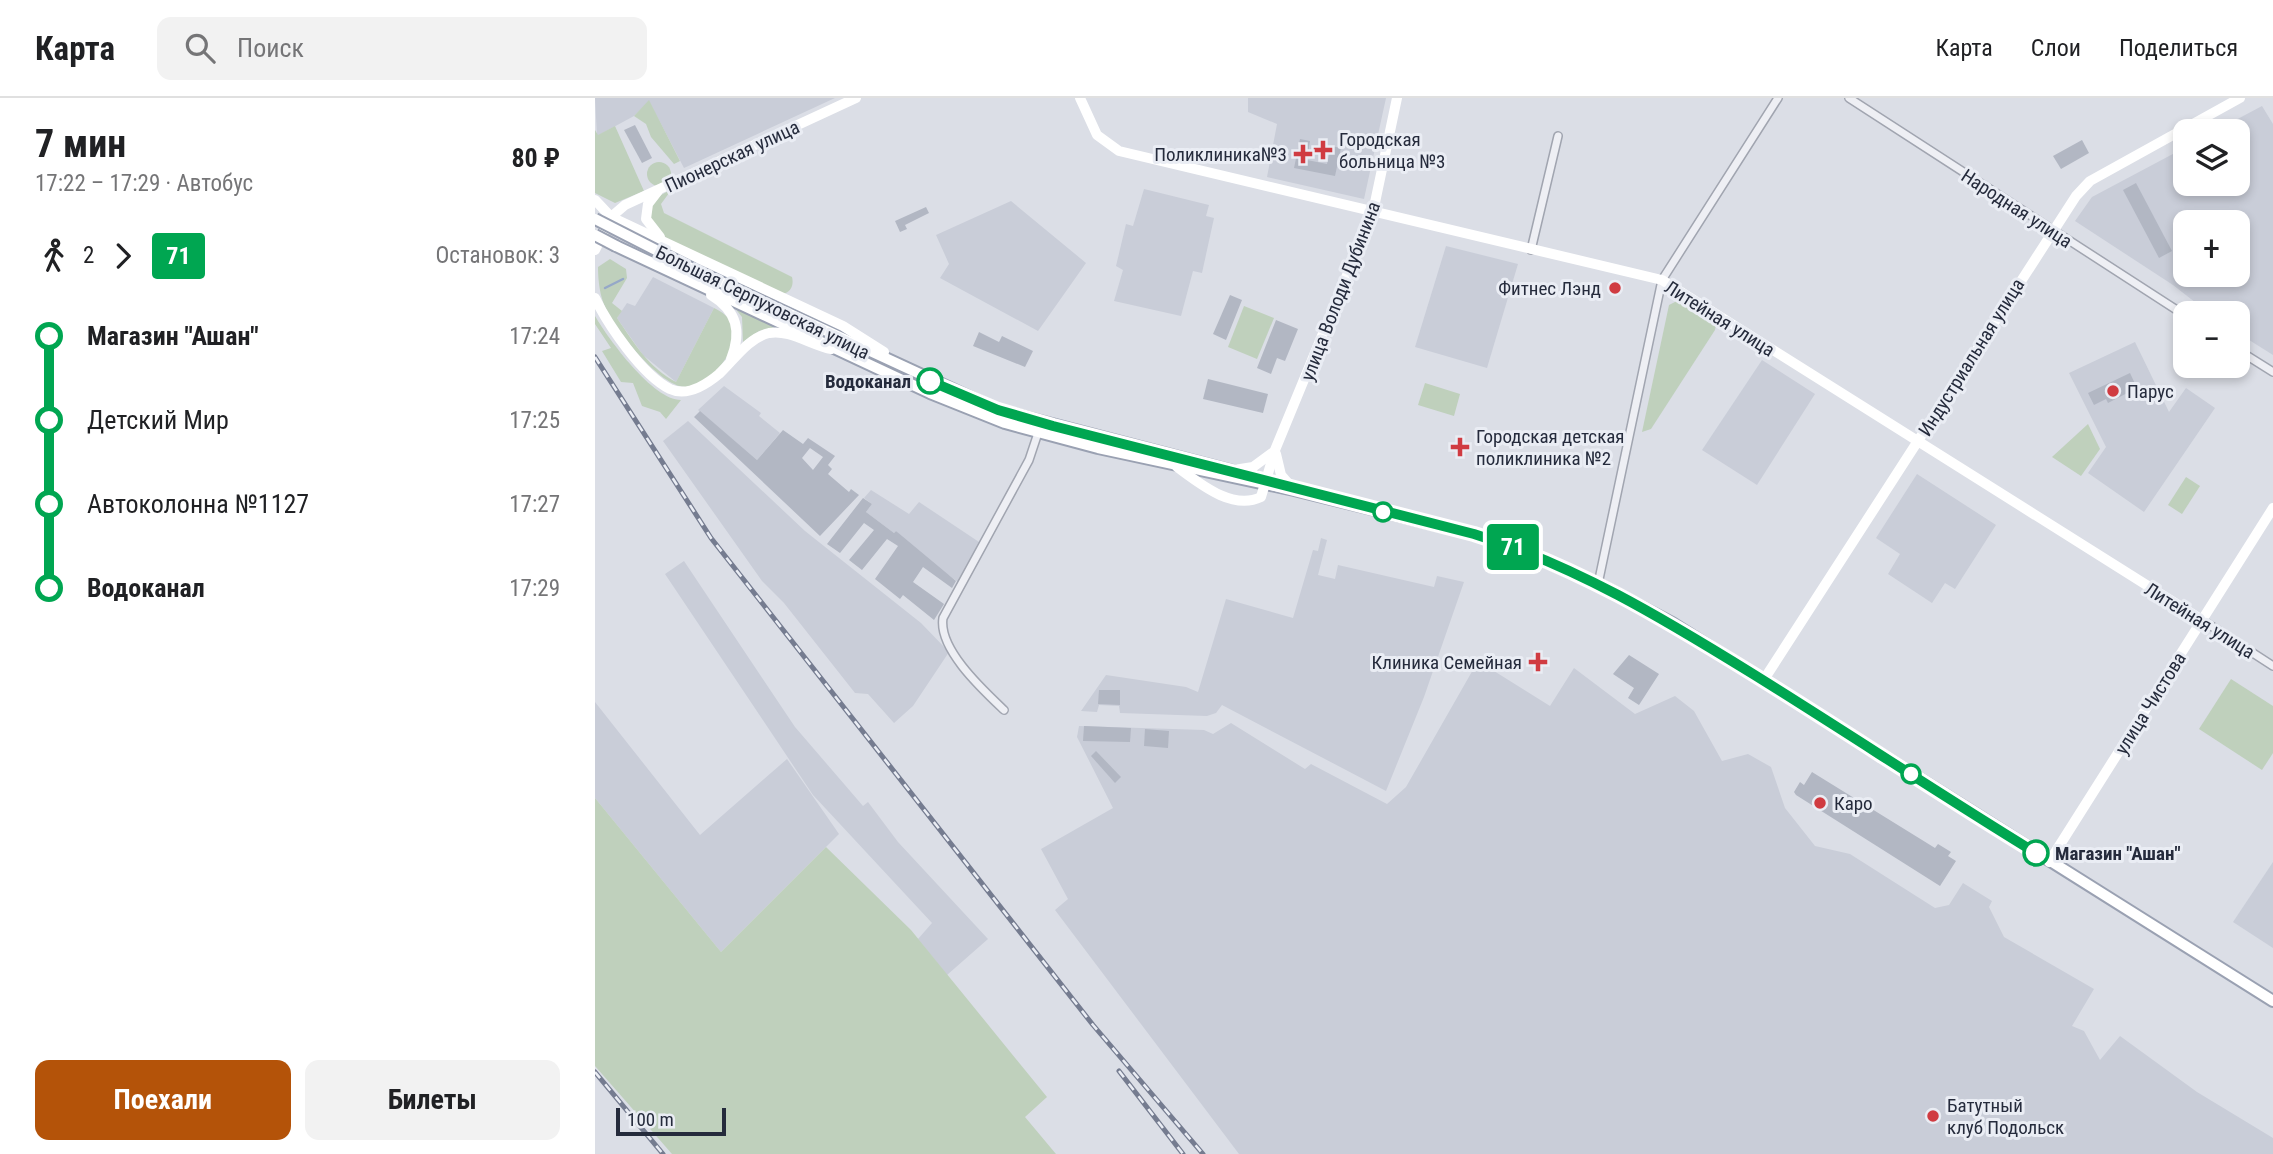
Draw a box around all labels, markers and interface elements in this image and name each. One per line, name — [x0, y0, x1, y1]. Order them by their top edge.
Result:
search box — [157, 17, 647, 80]
text: Карта — [35, 29, 115, 68]
icon: search — [181, 29, 219, 67]
text: Поиск — [237, 33, 304, 63]
text: Карта — [1935, 34, 1993, 62]
text: Слои — [2031, 34, 2081, 62]
text: Поделиться — [2119, 34, 2238, 62]
street label: Пионерская улица — [661, 115, 803, 198]
map controls — [2173, 119, 2250, 378]
button: layers — [2173, 119, 2250, 196]
text: 7 мин — [35, 122, 126, 166]
place label: Городская больница №3 — [1339, 128, 1445, 173]
marker: Городская больница №3 — [1313, 140, 1333, 160]
text: 80 ₽ — [511, 143, 560, 173]
place label: Поликлиника№3 — [1154, 143, 1287, 166]
marker: Поликлиника№3 — [1293, 144, 1313, 164]
street label: Народная улица — [1957, 164, 2076, 253]
text: 17:22 – 17:29 · Автобус — [35, 170, 253, 197]
street label: улица Володи Дубинина — [1296, 198, 1385, 384]
button: + — [2173, 210, 2250, 287]
icon: walk — [35, 237, 73, 275]
icon: forward — [104, 237, 142, 275]
street label: Большая Серпуховская улица — [652, 241, 873, 364]
text: 2 — [83, 242, 94, 269]
text: 71 — [166, 242, 191, 270]
text: Остановок: 3 — [436, 242, 560, 269]
street label: Индустриальная улица — [1914, 274, 2029, 440]
street label: Литейная улица — [1660, 275, 1779, 361]
place label: Фитнес Лэнд — [1498, 277, 1601, 300]
marker: Фитнес Лэнд — [1607, 280, 1623, 296]
button: − — [2173, 301, 2250, 378]
text: Магазин "Ашан" — [87, 321, 259, 351]
text: 17:24 — [509, 323, 560, 350]
marker: Водоканал — [917, 368, 943, 394]
place label: Водоканал — [825, 370, 911, 393]
place label: Парус — [2127, 380, 2174, 403]
marker: Парус — [2105, 383, 2121, 399]
text: Детский Мир — [87, 405, 229, 435]
text: 17:25 — [509, 407, 560, 434]
place label: Городская детская поликлиника №2 — [1476, 425, 1625, 470]
marker: Городская детская поликлиника №2 — [1450, 437, 1470, 457]
text: Автоколонна №1127 — [87, 489, 309, 519]
text: 17:27 — [509, 491, 560, 518]
unlabelled marker — [1373, 502, 1393, 522]
line badge: 71 — [1481, 524, 1545, 570]
text: 71 — [1501, 533, 1525, 561]
text: Водоканал — [87, 573, 205, 603]
text: 17:29 — [509, 575, 560, 602]
street label: Литейная улица — [2140, 577, 2259, 663]
street label: улица Чистова — [2110, 648, 2191, 759]
place label: Клиника Семейная — [1372, 651, 1522, 674]
marker: Клиника Семейная — [1528, 652, 1548, 672]
unlabelled marker — [1901, 764, 1921, 784]
place label: Каро — [1834, 792, 1873, 815]
marker: Каро — [1812, 795, 1828, 811]
marker: Магазин "Ашан" — [2023, 840, 2049, 866]
place label: Магазин "Ашан" — [2055, 842, 2180, 865]
button: Поехали — [35, 1060, 291, 1140]
button: Билеты — [305, 1060, 560, 1140]
place label: Батутный клуб Подольск — [1947, 1094, 2064, 1139]
scale bar — [616, 1105, 726, 1137]
text: 100 m — [627, 1108, 674, 1131]
marker: Батутный клуб Подольск — [1925, 1108, 1941, 1124]

